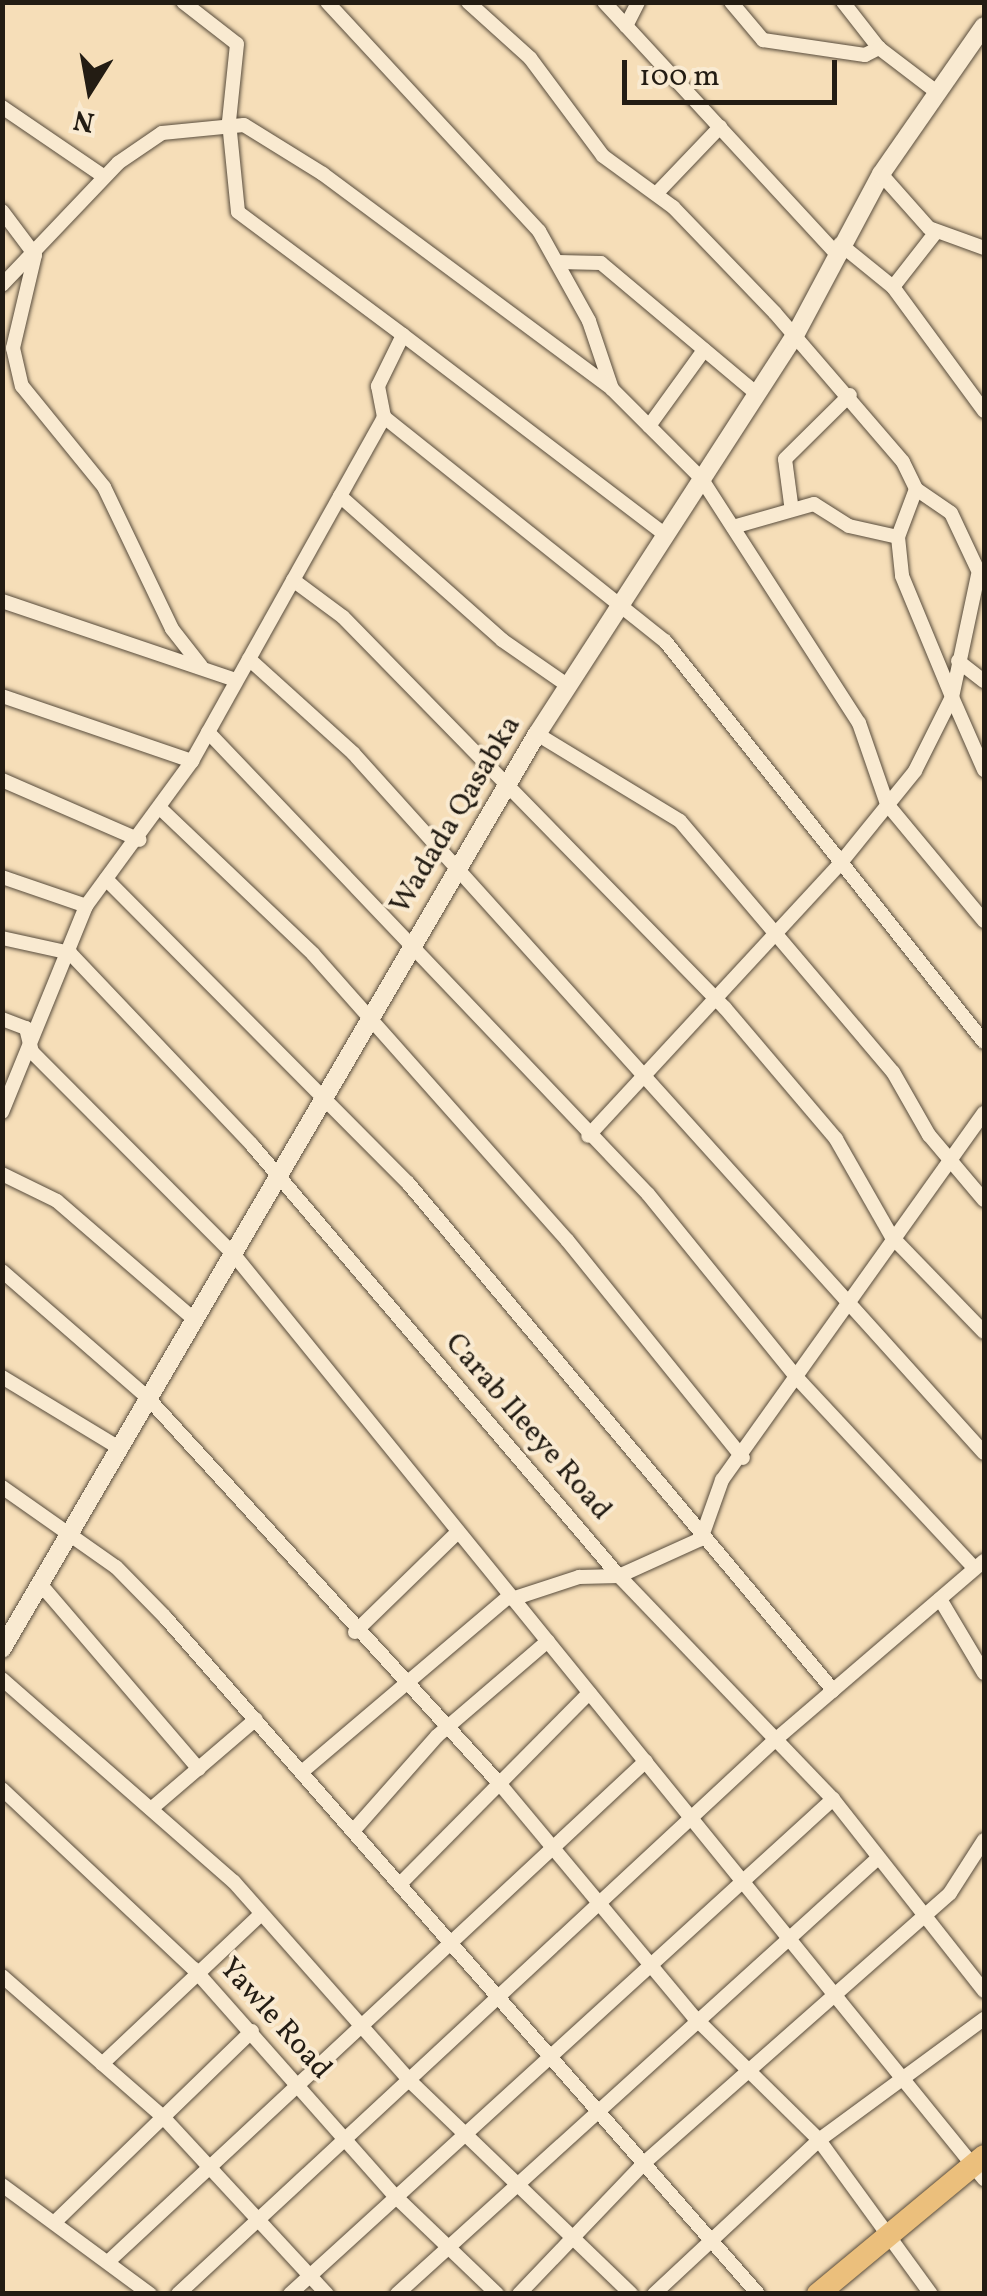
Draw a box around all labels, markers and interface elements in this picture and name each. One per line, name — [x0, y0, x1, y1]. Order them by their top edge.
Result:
north arrow — [40, 40, 140, 140]
scale bar — [627, 40, 842, 102]
text: 100 m — [639, 56, 720, 98]
text: N — [70, 99, 98, 141]
street label: Wadada Qasabka — [383, 709, 529, 921]
street label: Carab Ileeye Road — [437, 1326, 619, 1528]
street label: Yawle Road — [211, 1951, 339, 2087]

